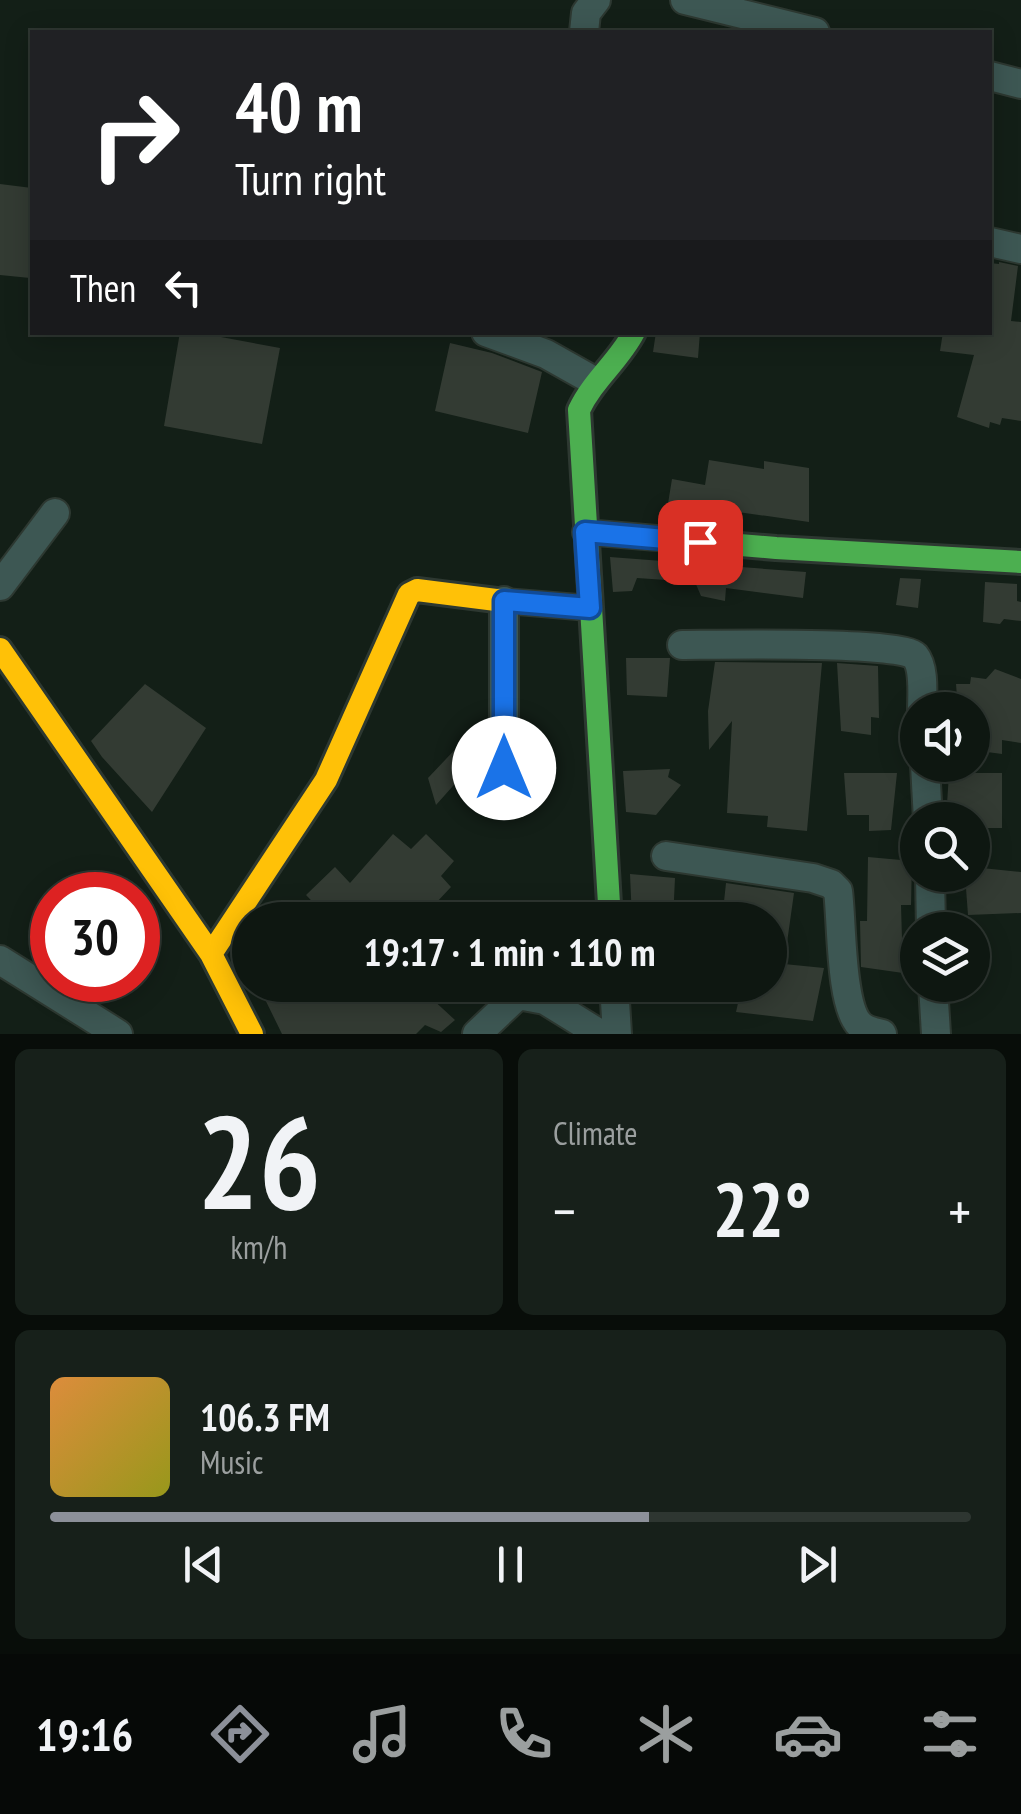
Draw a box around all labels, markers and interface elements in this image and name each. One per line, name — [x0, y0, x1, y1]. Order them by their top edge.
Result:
text: 40 m — [235, 61, 363, 151]
icon: right — [70, 70, 200, 200]
text: Turn right — [235, 149, 386, 207]
icon: left — [156, 260, 211, 315]
text: Then — [70, 263, 136, 312]
pin — [658, 500, 743, 585]
icon: arrive — [673, 515, 728, 570]
map controls — [900, 692, 990, 1002]
button: sound — [900, 692, 990, 782]
position arrow — [452, 716, 556, 820]
button: search — [900, 802, 990, 892]
speed limit sign: 30 — [30, 872, 160, 1002]
button: layers — [900, 912, 990, 1002]
text: 19:17 · 1 min · 110 m — [363, 927, 656, 976]
text: 26 — [197, 1077, 321, 1245]
text: Climate — [553, 1112, 637, 1154]
text: 22° — [712, 1161, 812, 1258]
text: − — [553, 1175, 576, 1246]
text: + — [948, 1175, 971, 1246]
text: km/h — [231, 1226, 287, 1268]
text: 106.3 FM — [200, 1392, 330, 1441]
text: Music — [200, 1441, 263, 1483]
icon: previous — [176, 1537, 231, 1592]
icon: pause — [483, 1537, 538, 1592]
icon: next — [790, 1537, 845, 1592]
icon: directions — [205, 1699, 275, 1769]
icon: music — [347, 1699, 417, 1769]
icon: phone — [489, 1699, 559, 1769]
icon: climate — [631, 1699, 701, 1769]
icon: car — [773, 1699, 843, 1769]
icon: filters — [915, 1699, 985, 1769]
text: 19:16 — [36, 1705, 133, 1763]

